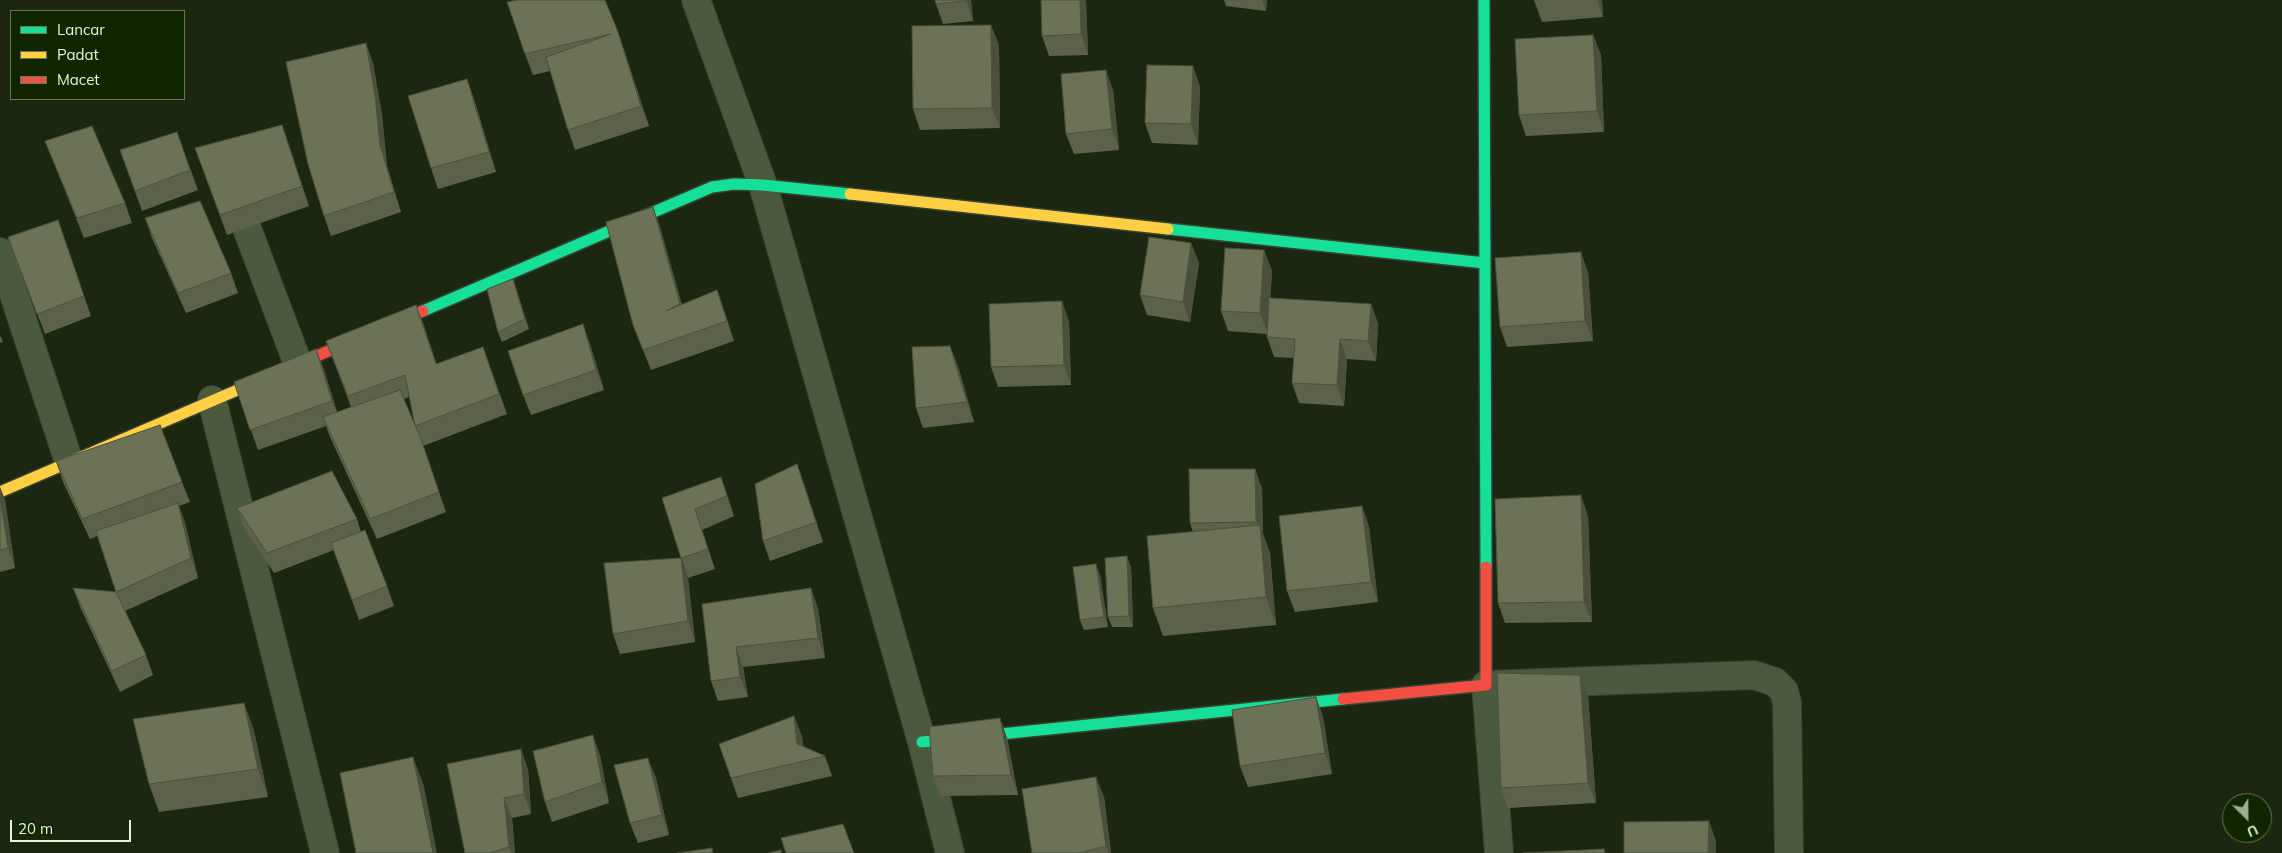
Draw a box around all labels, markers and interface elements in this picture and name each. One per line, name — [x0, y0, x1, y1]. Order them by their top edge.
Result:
legend — [10, 10, 185, 100]
text: Lancar — [57, 20, 105, 39]
text: Padat — [57, 45, 99, 64]
text: Macet — [57, 70, 100, 89]
north arrow — [2222, 793, 2272, 843]
scale bar — [12, 810, 134, 842]
text: 20 m — [18, 819, 53, 838]
text: U — [2244, 821, 2261, 841]

